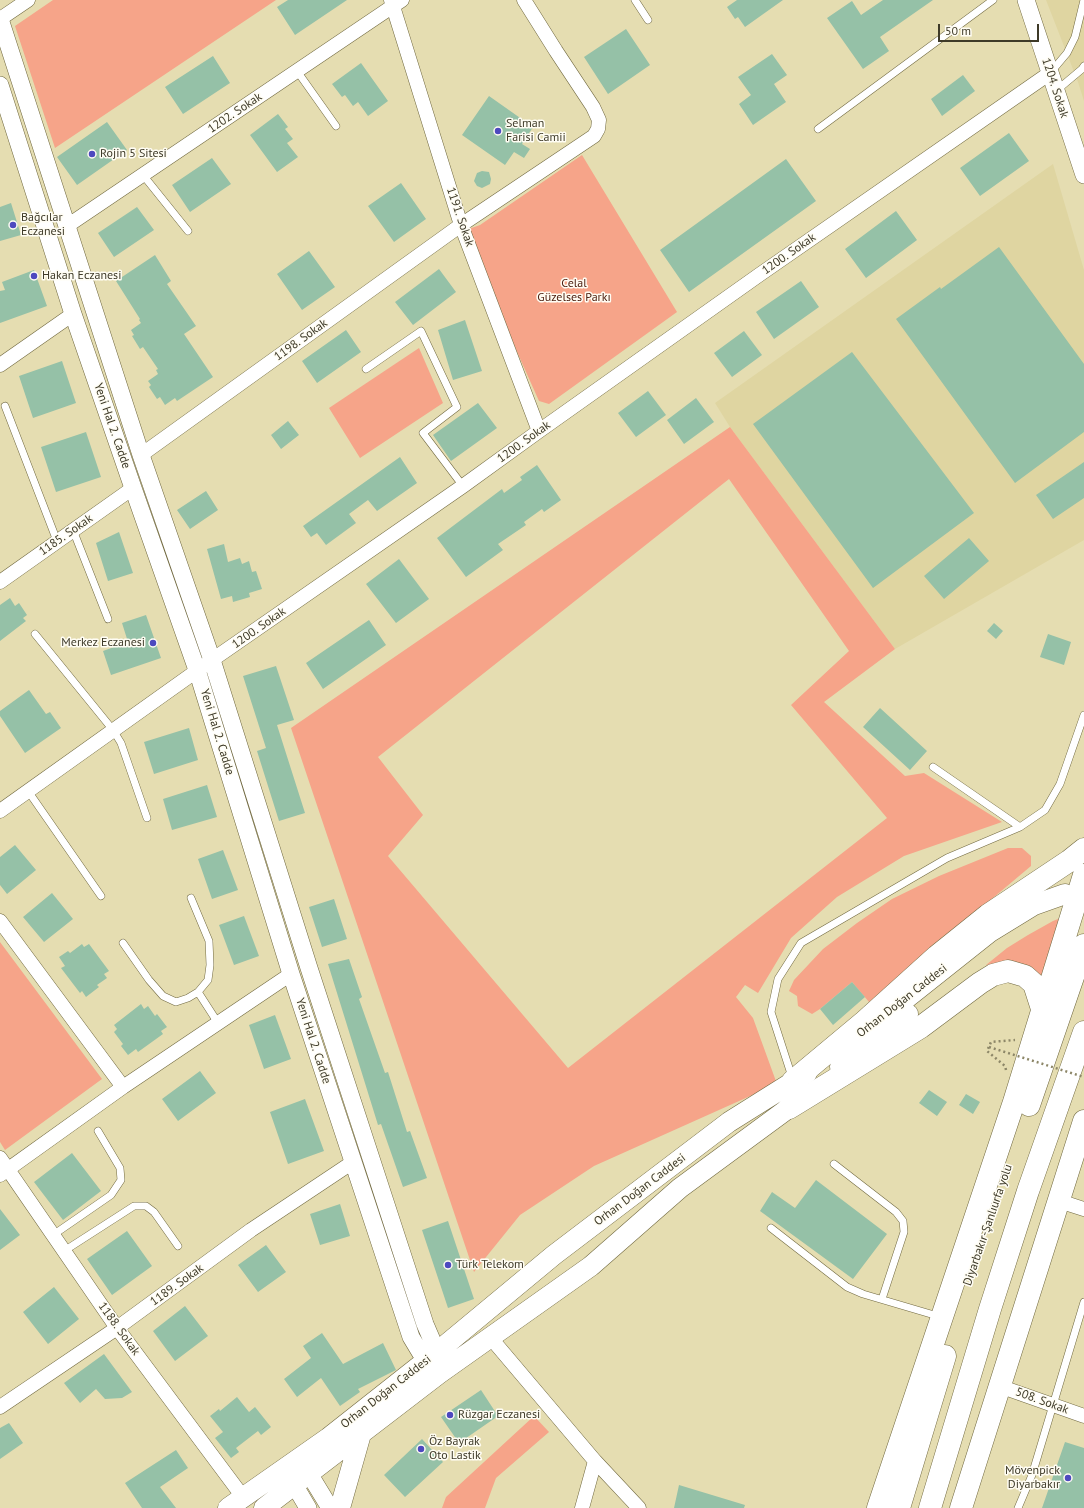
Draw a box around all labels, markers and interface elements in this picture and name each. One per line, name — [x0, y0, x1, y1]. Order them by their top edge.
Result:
scale bar — [940, 16, 1041, 42]
text: 50 m — [945, 23, 971, 38]
street label: 1204. Sokak — [1039, 56, 1071, 120]
street label: 1202. Sokak — [205, 90, 265, 136]
place label: Selman Farisi Camii — [506, 117, 566, 145]
marker: Selman Farisi Camii — [493, 126, 503, 136]
place label: Rojin 5 Sitesi — [100, 147, 167, 161]
marker: Rojin 5 Sitesi — [87, 149, 97, 159]
street label: 1191. Sokak — [443, 185, 477, 249]
place label: Bağcılar Eczanesi — [21, 211, 65, 239]
marker: Bağcılar Eczanesi — [8, 220, 18, 230]
street label: 1200. Sokak — [759, 230, 819, 278]
place label: Hakan Eczanesi — [42, 269, 121, 283]
marker: Hakan Eczanesi — [29, 271, 39, 281]
park label: Celal Güzelses Parkı — [537, 277, 611, 305]
street label: 1198. Sokak — [272, 316, 330, 364]
street label: Yeni Hal 2. Cadde — [91, 381, 133, 471]
street label: 1200. Sokak — [495, 418, 553, 466]
street label: 1185. Sokak — [36, 511, 96, 559]
street label: 1200. Sokak — [229, 604, 289, 652]
place label: Merkez Eczanesi — [61, 636, 145, 650]
marker: Merkez Eczanesi — [148, 638, 158, 648]
street label: Yeni Hal 2. Cadde — [197, 687, 237, 777]
street label: Orhan Doğan Caddesi — [854, 961, 950, 1041]
street label: Yeni Hal 2. Cadde — [292, 996, 334, 1086]
street label: Orhan Doğan Caddesi — [591, 1151, 689, 1229]
street label: Diyarbakır-Şanlıurfa yolu — [960, 1162, 1016, 1288]
place label: Türk Telekom — [456, 1258, 524, 1272]
marker: Türk Telekom — [443, 1260, 453, 1270]
street label: 1189. Sokak — [148, 1261, 206, 1309]
street label: 1188. Sokak — [95, 1300, 143, 1358]
street label: Orhan Doğan Caddesi — [338, 1352, 434, 1432]
street label: 508. Sokak — [1013, 1385, 1071, 1417]
place label: Rüzgar Eczanesi — [458, 1408, 540, 1422]
marker: Rüzgar Eczanesi — [445, 1410, 455, 1420]
place label: Öz Bayrak Oto Lastik — [429, 1435, 481, 1463]
marker: Öz Bayrak Oto Lastik — [416, 1444, 426, 1454]
place label: Mövenpick Diyarbakır — [1005, 1464, 1060, 1492]
marker: Mövenpick Diyarbakır — [1063, 1473, 1073, 1483]

